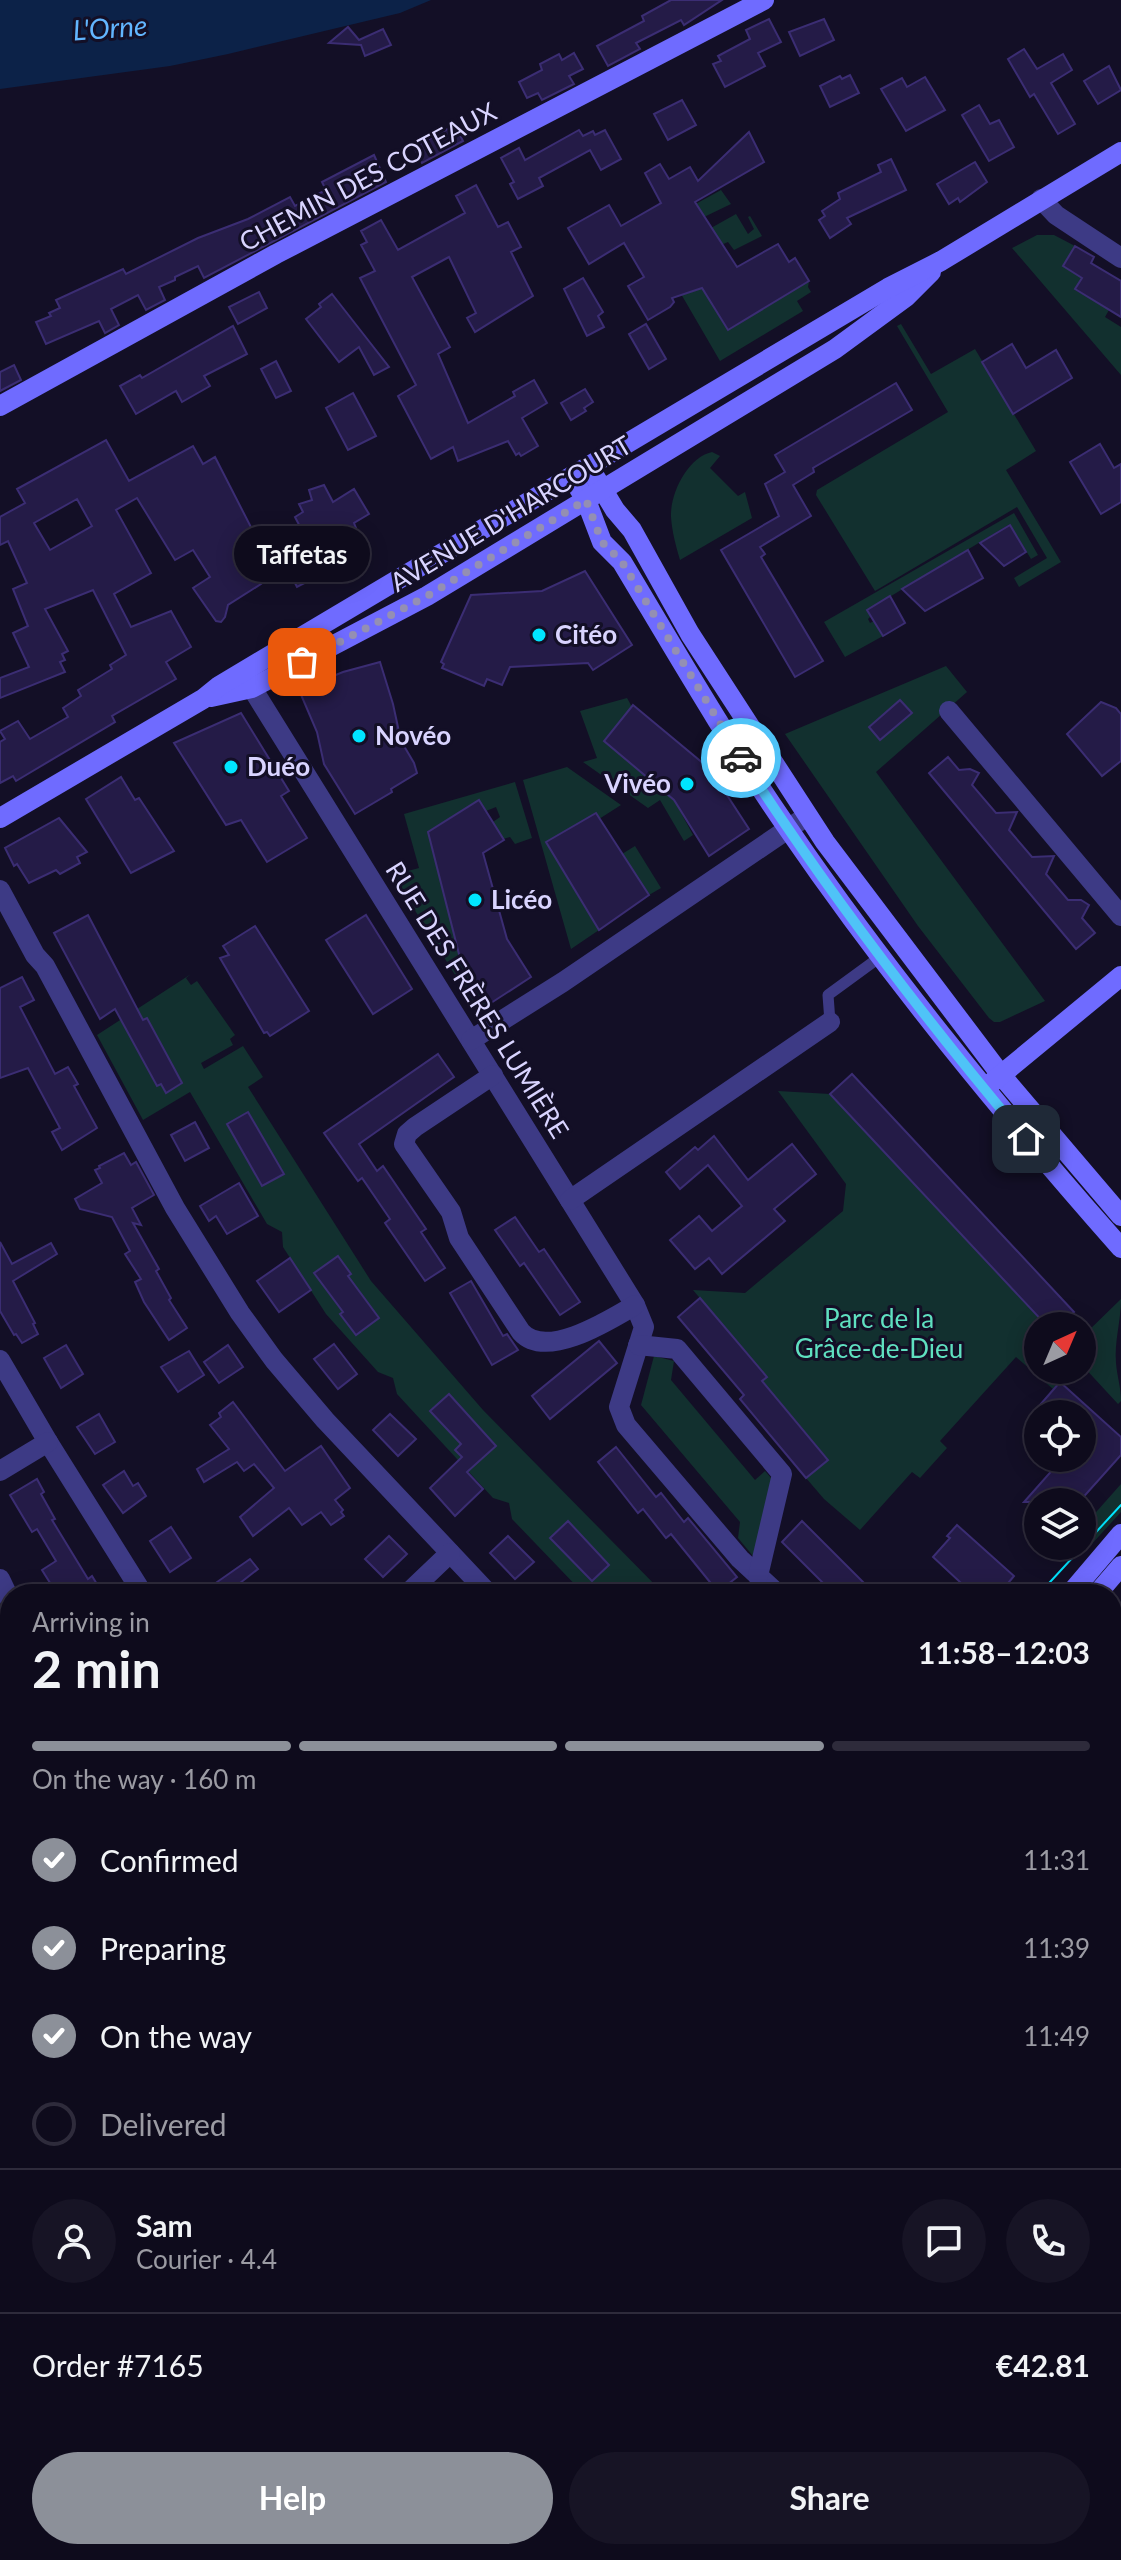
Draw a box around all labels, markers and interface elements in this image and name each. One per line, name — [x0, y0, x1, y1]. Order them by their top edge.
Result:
water label: L'Orne — [72, 7, 148, 47]
street label: CHEMIN DES COTEAUX — [234, 95, 502, 257]
street label: AVENUE D'HARCOURT — [384, 428, 637, 598]
callout: Taffetas — [234, 526, 370, 582]
text: Taffetas — [256, 538, 348, 570]
place label: Citéo — [555, 618, 617, 650]
marker: Citéo — [530, 626, 548, 644]
pin — [268, 628, 336, 696]
icon: bag — [280, 640, 324, 684]
courier — [701, 718, 781, 798]
place label: Novéo — [375, 719, 451, 751]
marker: Novéo — [350, 727, 368, 745]
icon: car — [719, 736, 763, 780]
place label: Duéo — [247, 750, 310, 782]
marker: Duéo — [222, 758, 240, 776]
place label: Vivéo — [603, 767, 671, 799]
marker: Vivéo — [678, 775, 696, 793]
street label: RUE DES FRÈRES LUMIÈRE — [379, 855, 576, 1144]
place label: Licéo — [491, 883, 552, 915]
marker: Licéo — [466, 891, 484, 909]
pin — [992, 1105, 1060, 1173]
icon: home — [1004, 1117, 1048, 1161]
park label: Parc de la Grâce-de-Dieu — [795, 1302, 963, 1364]
north arrow — [1024, 1312, 1096, 1384]
map controls — [1024, 1312, 1096, 1560]
button: locate — [1024, 1400, 1096, 1472]
button: layers — [1024, 1488, 1096, 1560]
text: Arriving in — [32, 1606, 150, 1638]
text: 11:58–12:03 — [918, 1634, 1090, 1670]
text: 2 min — [32, 1637, 161, 1699]
text: On the way · 160 m — [32, 1763, 256, 1795]
icon: check — [32, 1838, 76, 1882]
text: Confirmed — [100, 1842, 239, 1878]
text: 11:31 — [1023, 1844, 1090, 1876]
icon: check — [32, 1926, 76, 1970]
text: Preparing — [100, 1930, 226, 1966]
text: 11:39 — [1023, 1932, 1090, 1964]
icon: check — [32, 2014, 76, 2058]
text: On the way — [100, 2018, 252, 2054]
text: 11:49 — [1023, 2020, 1090, 2052]
text: Delivered — [100, 2106, 227, 2142]
button: person — [32, 2199, 116, 2283]
button: chat — [902, 2199, 986, 2283]
button: phone — [1006, 2199, 1090, 2283]
text: Sam — [136, 2207, 193, 2243]
text: Courier · 4.4 — [136, 2243, 277, 2275]
text: Order #7165 — [32, 2347, 204, 2383]
text: €42.81 — [996, 2347, 1090, 2383]
button: Help — [32, 2452, 553, 2544]
button: Share — [569, 2452, 1090, 2544]

